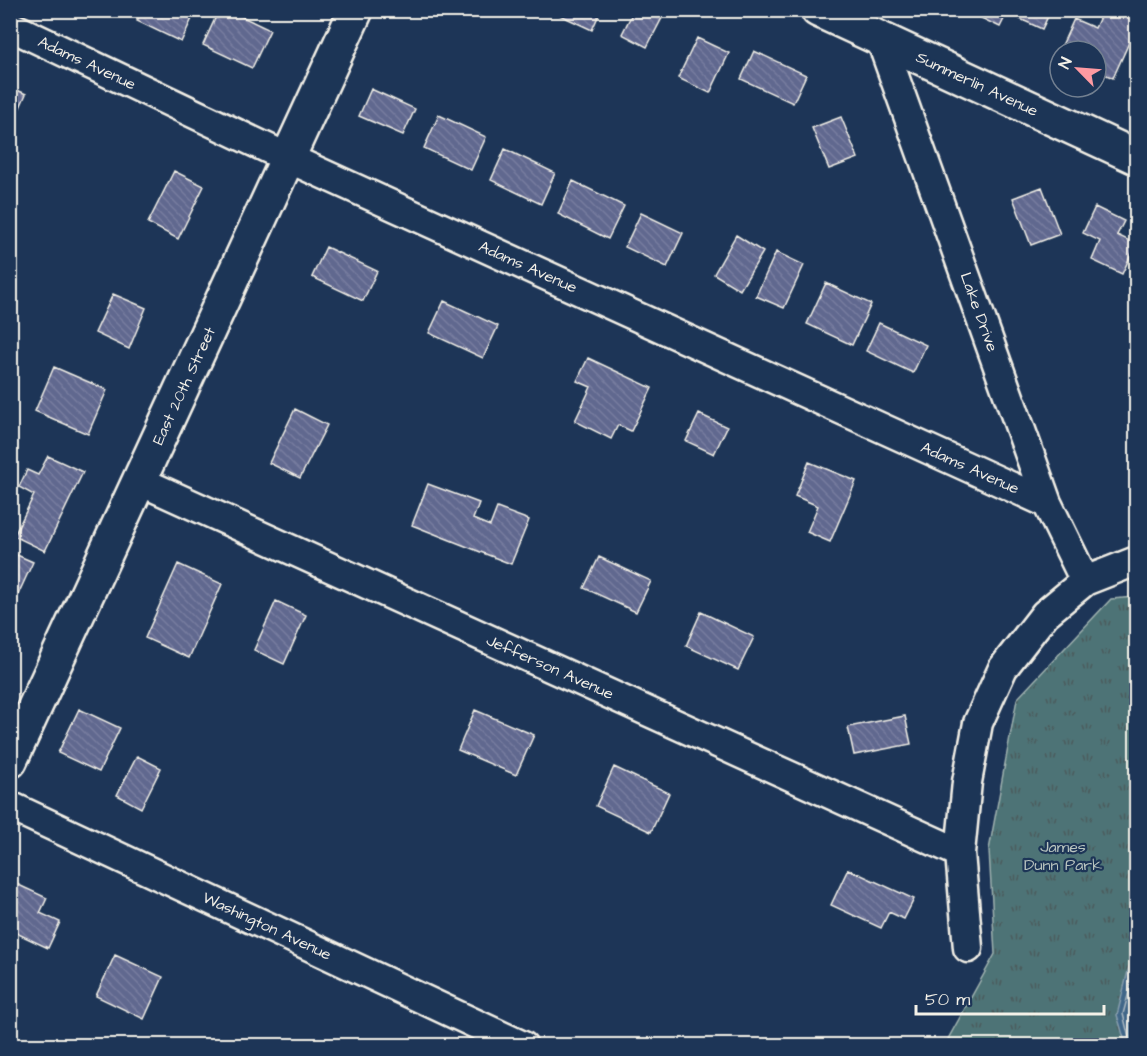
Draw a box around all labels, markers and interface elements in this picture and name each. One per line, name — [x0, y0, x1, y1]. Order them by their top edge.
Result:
street label: Adams Avenue — [35, 31, 140, 95]
north arrow — [1048, 39, 1108, 99]
street label: Summerlin Avenue — [912, 46, 1042, 122]
text: N — [1053, 54, 1077, 72]
street label: Adams Avenue — [475, 236, 581, 299]
street label: Lake Drive — [955, 269, 1004, 355]
street label: East 20th Street — [147, 323, 221, 449]
street label: Adams Avenue — [917, 437, 1023, 500]
street label: Jefferson Avenue — [483, 629, 617, 705]
park label: James Dunn Park — [1024, 836, 1102, 876]
street label: Washington Avenue — [199, 887, 335, 967]
scale bar — [916, 978, 1104, 1016]
text: 50 m — [925, 987, 970, 1012]

